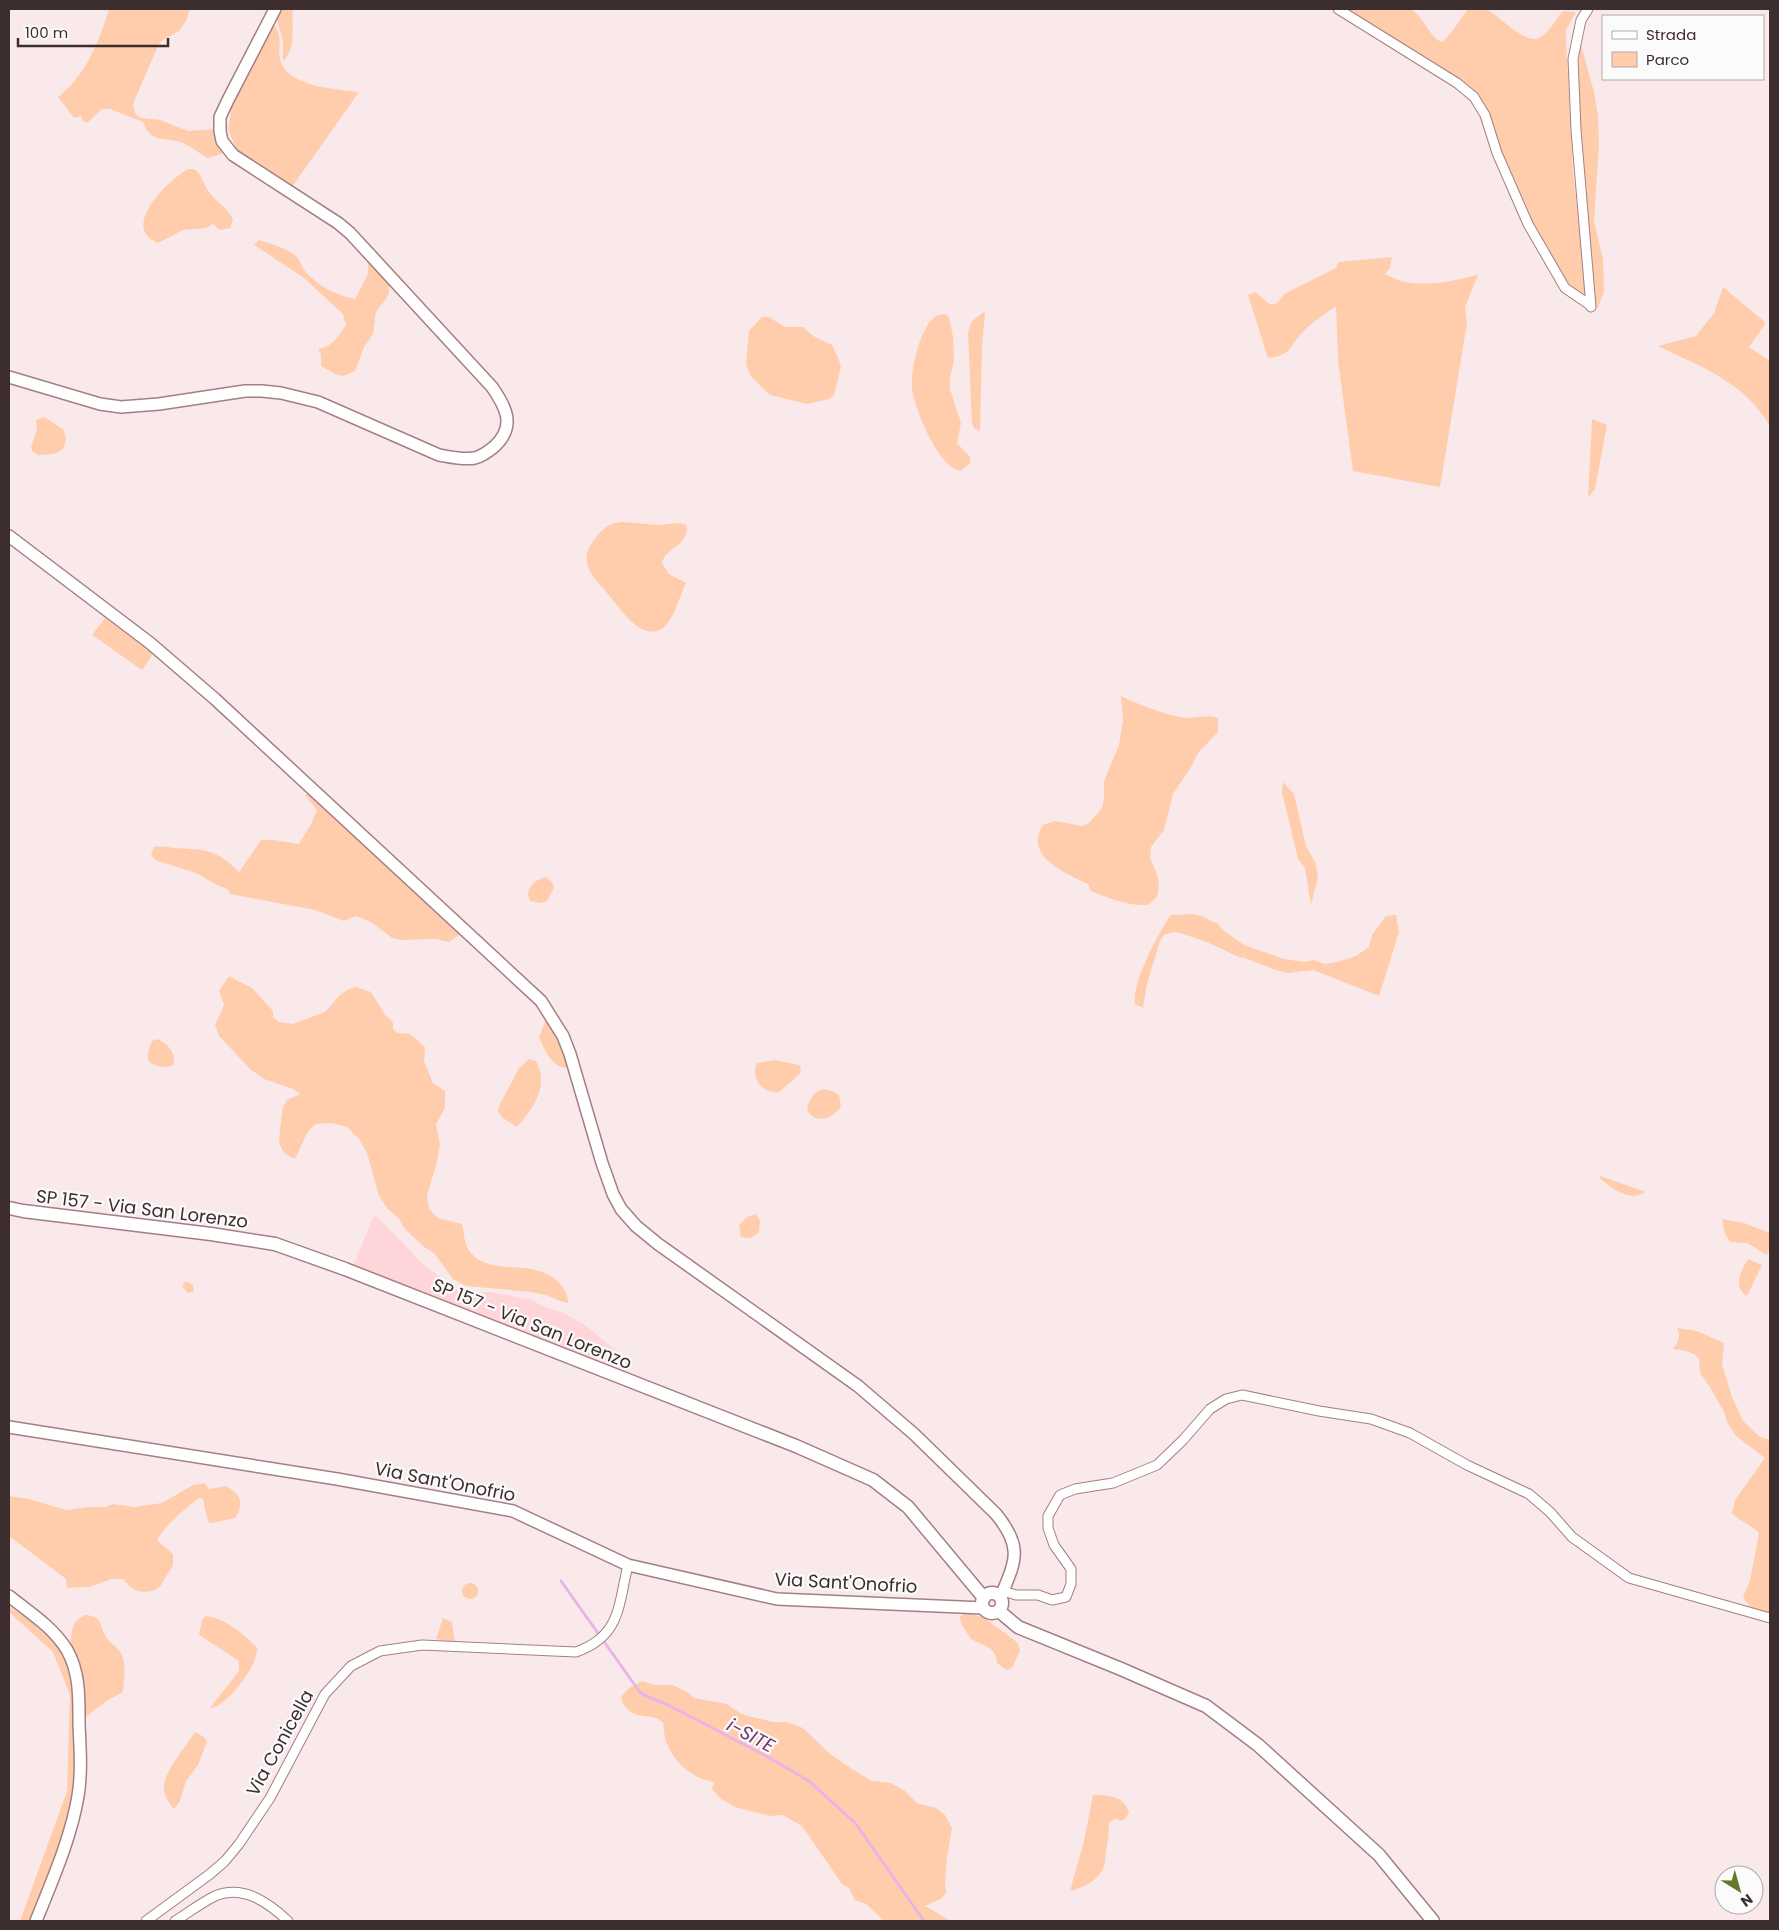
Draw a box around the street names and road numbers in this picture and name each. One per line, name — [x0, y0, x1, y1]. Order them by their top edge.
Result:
street label: SP 157 - Via San Lorenzo — [35, 1183, 249, 1234]
street label: SP 157 - Via San Lorenzo — [429, 1272, 636, 1375]
street label: Via Sant'Onofrio — [373, 1456, 518, 1507]
street label: Via Sant'Onofrio — [774, 1566, 918, 1599]
street label: Via Conicella — [240, 1685, 319, 1800]

